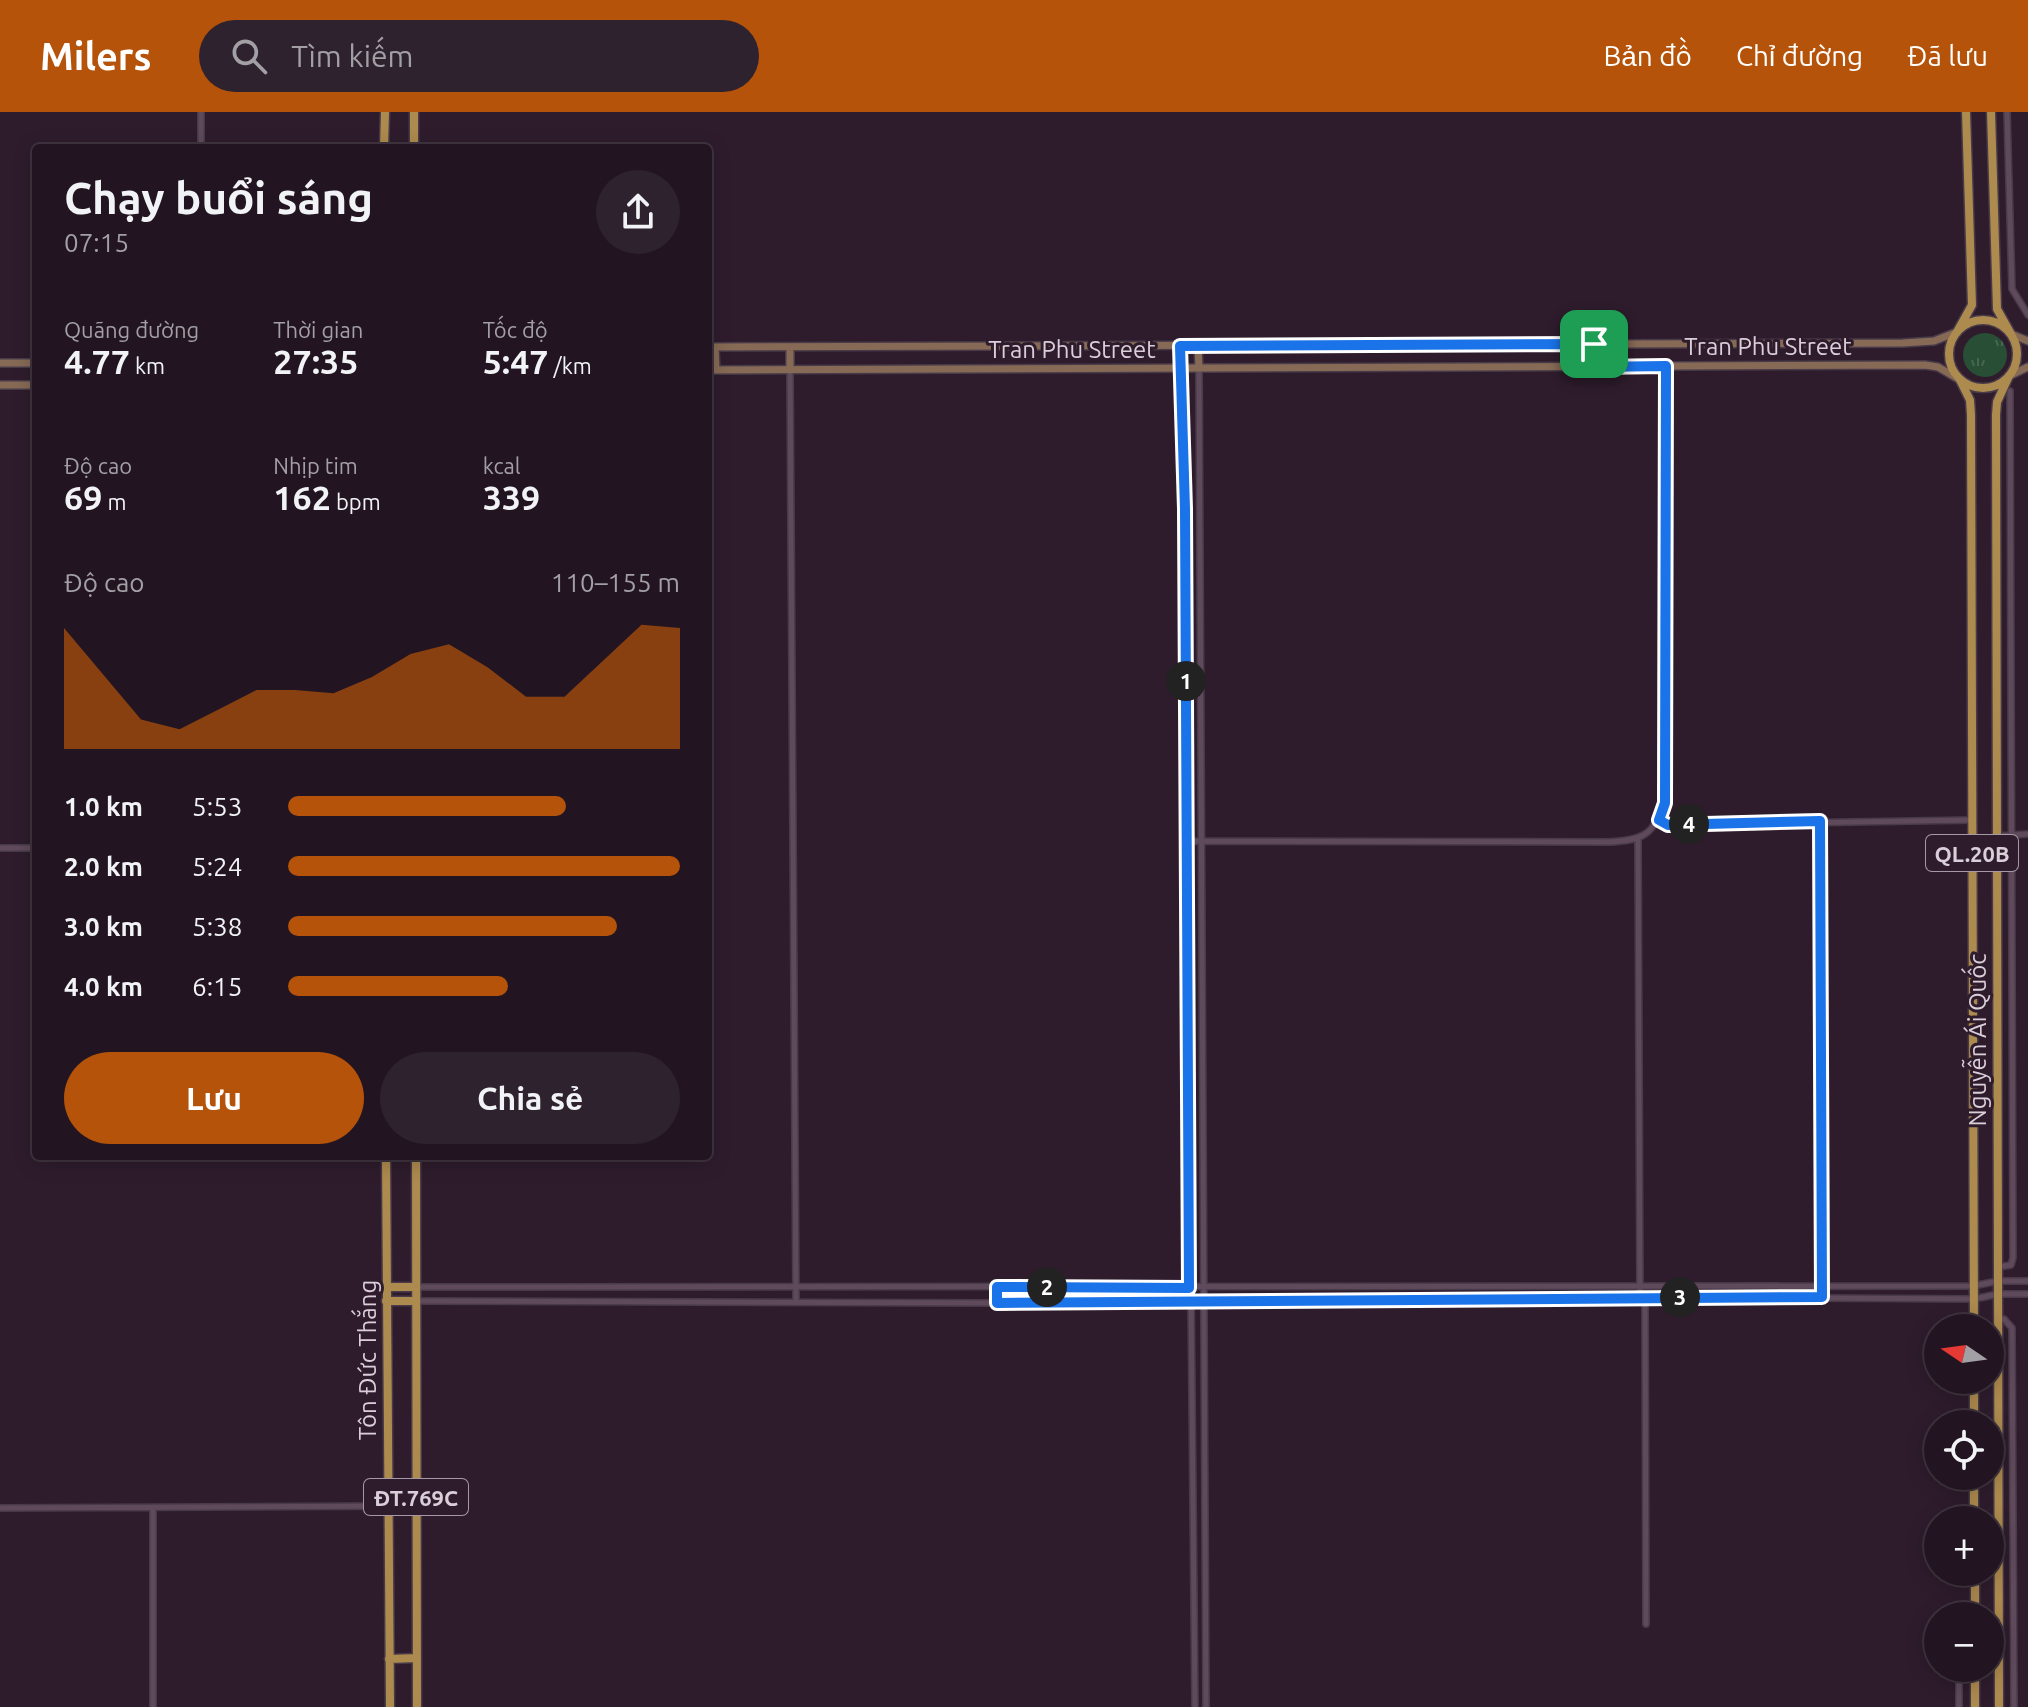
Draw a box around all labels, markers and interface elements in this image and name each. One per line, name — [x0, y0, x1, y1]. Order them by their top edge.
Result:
search box — [199, 20, 759, 92]
icon: search — [227, 34, 271, 78]
text: Milers — [40, 35, 151, 77]
text: Tìm kiếm — [291, 39, 414, 73]
text: Bản đồ — [1603, 40, 1692, 71]
text: Chỉ đường — [1736, 40, 1863, 71]
text: Đã lưu — [1907, 40, 1988, 71]
button: share — [596, 170, 680, 254]
text: Chạy buổi sáng — [64, 173, 373, 222]
text: 07:15 — [64, 228, 129, 257]
pin — [1560, 310, 1628, 378]
text: Quãng đường — [64, 317, 199, 342]
text: Thời gian — [273, 317, 363, 342]
text: Tốc độ — [483, 317, 548, 342]
icon: arrive — [1572, 322, 1616, 366]
street label: Tran Phu Street — [1684, 333, 1852, 360]
street label: Tran Phu Street — [988, 336, 1156, 363]
text: 4.77 — [64, 342, 130, 380]
text: 27:35 — [273, 342, 358, 380]
text: 5:47 — [483, 342, 549, 380]
text: km — [130, 353, 165, 378]
text: /km — [549, 353, 592, 378]
text: Độ cao — [64, 453, 132, 478]
text: Nhịp tim — [273, 453, 358, 478]
text: kcal — [483, 453, 521, 478]
text: 69 — [64, 478, 102, 516]
text: 162 — [273, 478, 331, 516]
text: 339 — [483, 478, 540, 516]
text: m — [102, 489, 126, 514]
text: bpm — [331, 489, 381, 514]
text: Độ cao — [64, 568, 144, 597]
text: 110–155 m — [551, 568, 680, 597]
pin: 1 — [1166, 661, 1206, 701]
text: 1 — [1180, 668, 1192, 693]
text: 1.0 km — [64, 792, 143, 821]
text: 5:53 — [192, 792, 242, 821]
pin: 4 — [1669, 804, 1709, 844]
text: 4 — [1683, 811, 1695, 836]
road number: QL.20B — [1926, 835, 2018, 871]
text: 2.0 km — [64, 852, 143, 881]
text: 5:24 — [192, 852, 242, 881]
text: 3.0 km — [64, 912, 143, 941]
text: 5:38 — [192, 912, 242, 941]
street label: Nguyễn Ái Quốc — [1960, 953, 1991, 1127]
text: 4.0 km — [64, 972, 143, 1001]
text: 6:15 — [192, 972, 242, 1001]
button: Lưu — [64, 1052, 364, 1144]
button: Chia sẻ — [380, 1052, 680, 1144]
pin: 2 — [1027, 1267, 1067, 1307]
text: 2 — [1041, 1274, 1053, 1299]
pin: 3 — [1660, 1277, 1700, 1317]
street label: Tôn Đức Thắng — [350, 1280, 381, 1440]
text: 3 — [1674, 1284, 1686, 1309]
north arrow — [1924, 1314, 2004, 1394]
map controls — [1924, 1314, 2004, 1682]
button: locate — [1924, 1410, 2004, 1490]
road number: ĐT.769C — [364, 1479, 468, 1515]
button: + — [1924, 1506, 2004, 1586]
button: − — [1924, 1602, 2004, 1682]

